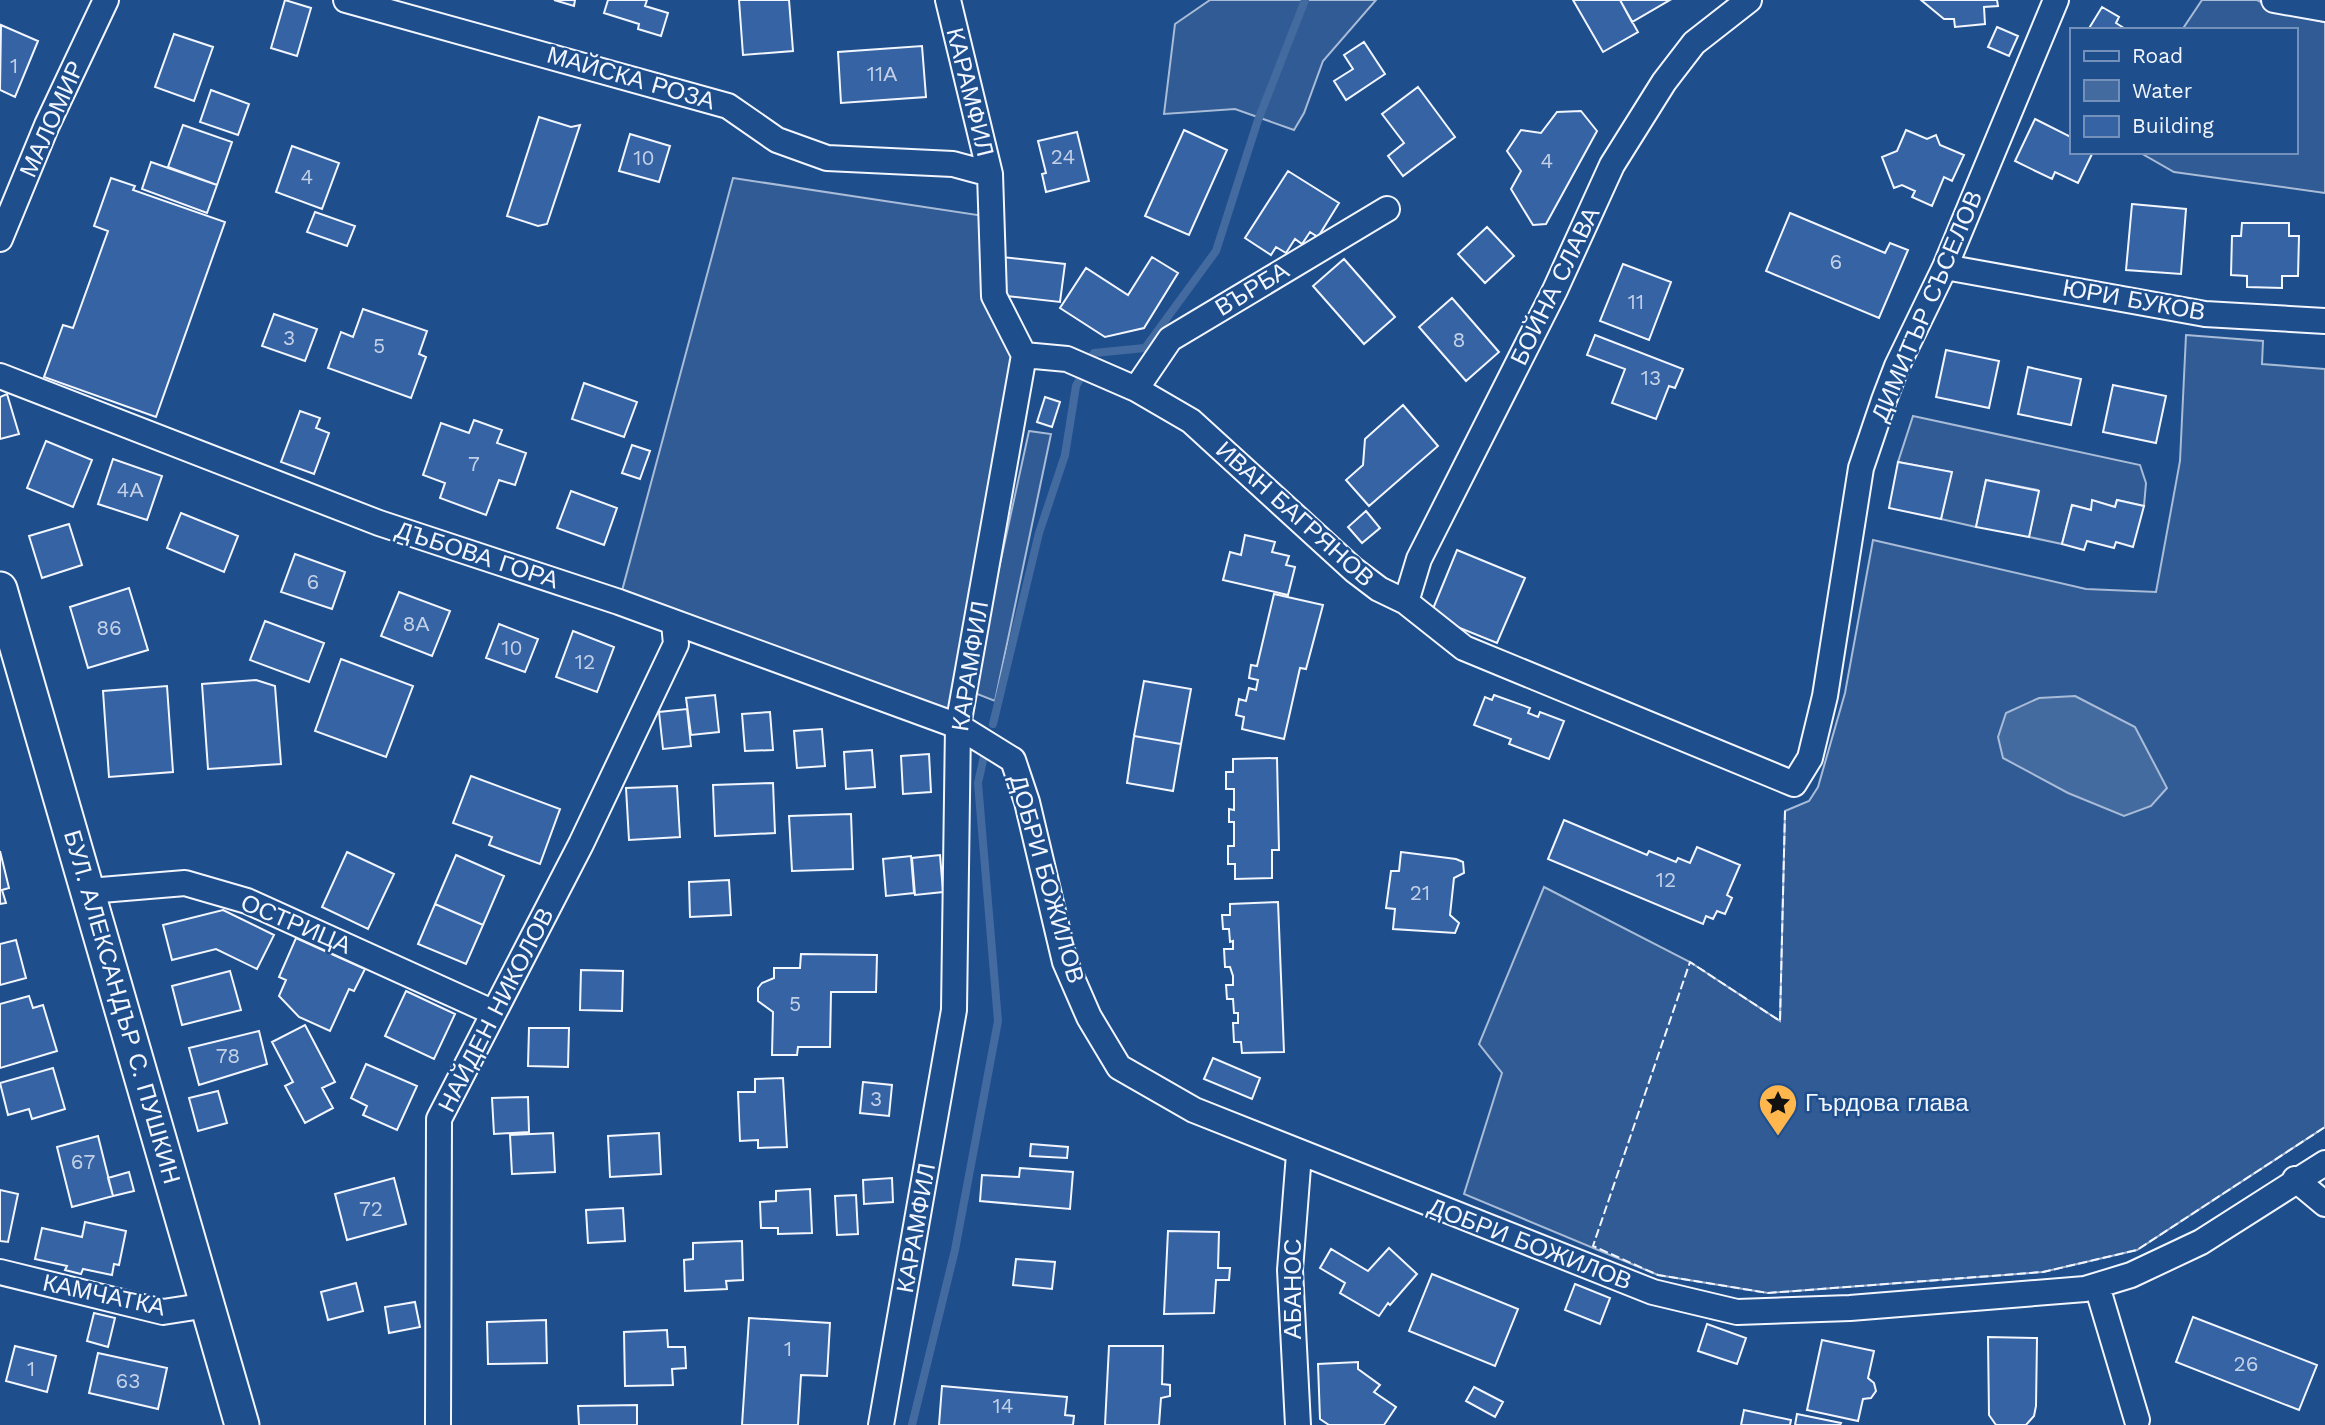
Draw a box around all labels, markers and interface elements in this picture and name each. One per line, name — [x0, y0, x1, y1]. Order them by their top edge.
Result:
street label: КАРАМФИЛ — [941, 25, 999, 159]
legend — [2070, 28, 2297, 154]
street label: МАЙСКА РОЗА — [544, 41, 718, 115]
text: Road — [2132, 43, 2183, 68]
house number: 1 — [10, 53, 18, 78]
street label: МАЛОМИР — [14, 57, 90, 181]
house number: 11А — [867, 61, 897, 86]
text: Water — [2132, 78, 2193, 103]
text: Building — [2132, 113, 2214, 138]
house number: 24 — [1051, 144, 1075, 169]
house number: 10 — [633, 145, 655, 170]
house number: 4 — [1541, 148, 1553, 173]
house number: 4 — [301, 164, 313, 189]
street label: ДИМИТЪР СЪСЕЛОВ — [1866, 186, 1988, 426]
street label: БОЙНА СЛАВА — [1505, 202, 1605, 370]
house number: 6 — [1830, 249, 1842, 274]
street label: ВЪРБА — [1210, 256, 1294, 322]
street label: ЮРИ БУКОВ — [2060, 274, 2208, 326]
house number: 11 — [1628, 289, 1644, 314]
house number: 3 — [283, 325, 295, 350]
house number: 8 — [1453, 327, 1465, 352]
house number: 5 — [373, 333, 385, 358]
house number: 13 — [1641, 365, 1661, 390]
street label: ИВАН БАГРЯНОВ — [1210, 436, 1380, 592]
house number: 7 — [468, 451, 480, 476]
house number: 4А — [117, 477, 143, 502]
street label: ДЪБОВА ГОРА — [392, 515, 562, 595]
house number: 6 — [307, 569, 319, 594]
street label: КАРАМФИЛ — [946, 599, 994, 733]
house number: 8А — [403, 611, 429, 636]
house number: 86 — [96, 615, 122, 640]
house number: 10 — [501, 635, 523, 660]
house number: 12 — [575, 649, 595, 674]
street label: ДОБРИ БОЖИЛОВ — [1004, 772, 1090, 986]
street label: БУЛ. АЛЕКСАНДЪР С. ПУШКИН — [58, 827, 186, 1187]
house number: 12 — [1656, 867, 1676, 892]
house number: 21 — [1410, 880, 1430, 905]
street label: ОСТРИЦА — [237, 888, 355, 960]
street label: НАЙДЕН НИКОЛОВ — [432, 903, 560, 1117]
house number: 5 — [789, 991, 801, 1016]
house number: 78 — [216, 1043, 240, 1068]
place icon: Гърдова глава — [1757, 1082, 1799, 1137]
house number: 3 — [870, 1086, 882, 1111]
place label: Гърдова глава — [1805, 1089, 1969, 1117]
house number: 67 — [71, 1149, 95, 1174]
street label: КАРАМФИЛ — [891, 1161, 941, 1295]
street label: ДОБРИ БОЖИЛОВ — [1424, 1192, 1636, 1296]
house number: 72 — [359, 1196, 383, 1221]
street label: АБАНОС — [1279, 1239, 1307, 1339]
street label: КАМЧАТКА — [40, 1268, 168, 1322]
house number: 1 — [784, 1336, 792, 1361]
house number: 26 — [2233, 1351, 2259, 1376]
house number: 1 — [27, 1356, 35, 1381]
house number: 63 — [115, 1368, 141, 1393]
house number: 14 — [992, 1393, 1014, 1418]

